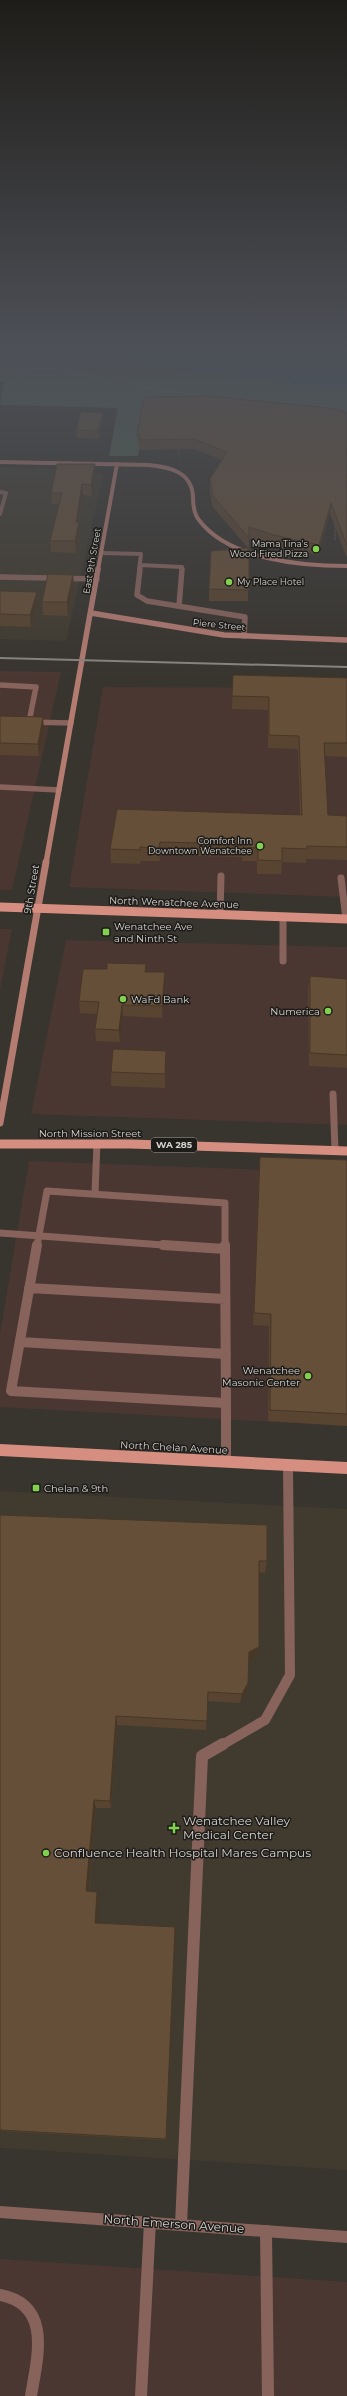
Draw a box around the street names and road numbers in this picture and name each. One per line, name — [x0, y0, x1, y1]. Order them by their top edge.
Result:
street label: East 9th Street — [80, 527, 103, 595]
street label: Piere Street — [192, 616, 246, 633]
street label: 9th Street — [21, 863, 42, 915]
street label: North Wenatchee Avenue — [109, 894, 239, 911]
street label: North Mission Street — [39, 1127, 141, 1140]
road number: WA 285 — [151, 1138, 197, 1152]
street label: North Chelan Avenue — [120, 1438, 228, 1457]
street label: North Emerson Avenue — [103, 2211, 245, 2236]

